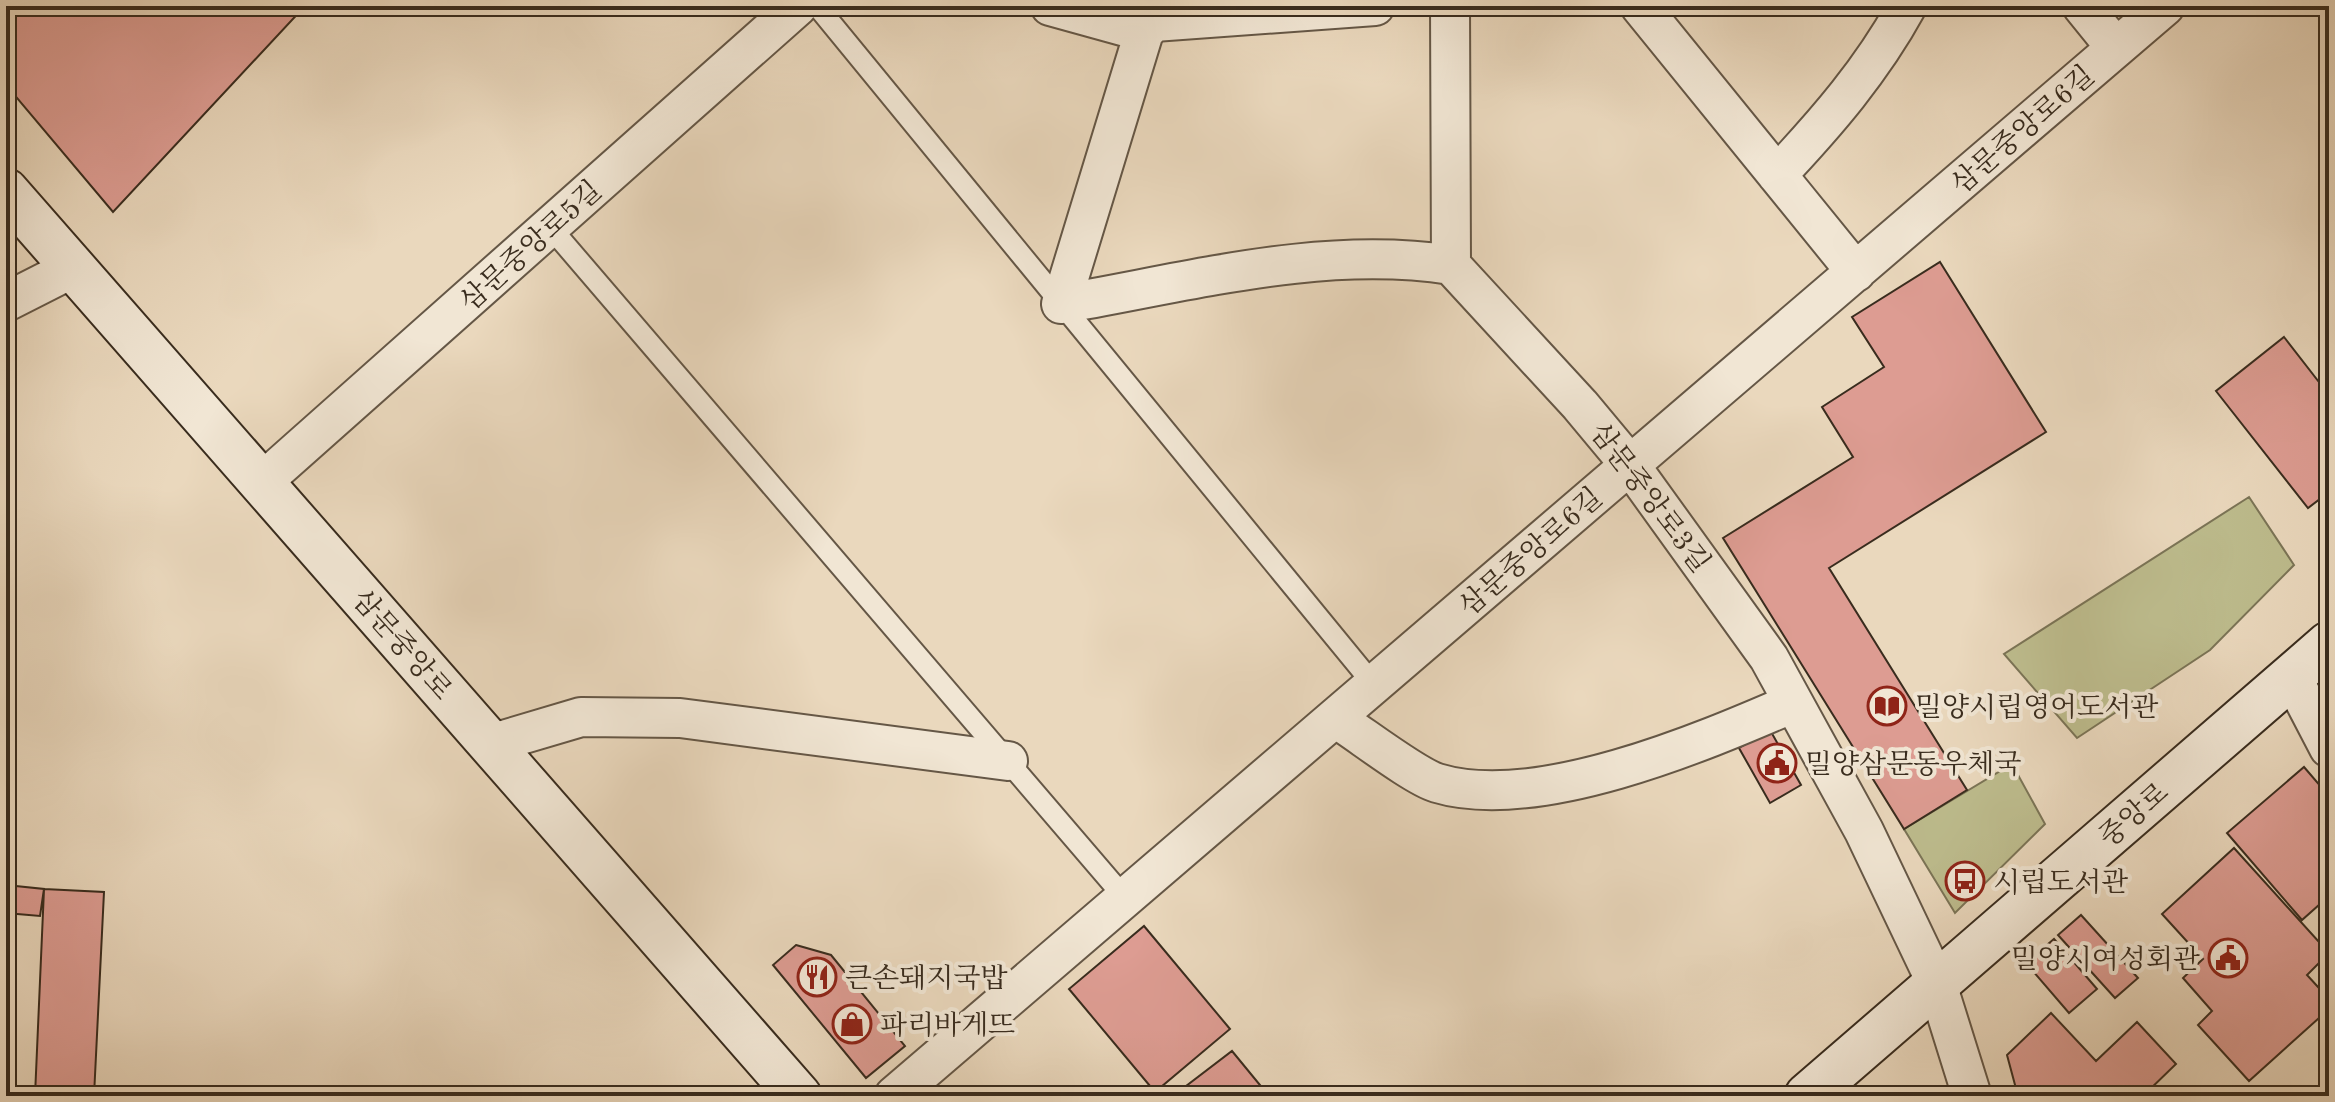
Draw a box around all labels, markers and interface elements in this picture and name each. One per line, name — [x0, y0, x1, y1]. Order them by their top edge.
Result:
street label: 삼문중앙로6길 — [1946, 61, 2101, 200]
street label: 삼문중앙로5길 — [455, 176, 608, 317]
street label: 삼문중앙로3길 — [1584, 418, 1715, 579]
street label: 삼문중앙로6길 — [1454, 483, 1609, 622]
street label: 삼문중앙로 — [346, 584, 457, 706]
library icon: 밀양시립영어도서관 — [1866, 685, 1908, 727]
place label: 밀양시립영어도서관 — [1915, 693, 2158, 723]
public building icon: 밀양삼문동우체국 — [1756, 742, 1798, 784]
place label: 밀양삼문동우체국 — [1805, 750, 2021, 780]
street label: 중앙로 — [2094, 778, 2175, 853]
bus stop icon: 시립도서관 — [1944, 860, 1986, 902]
place label: 시립도서관 — [1993, 868, 2128, 898]
public building icon: 밀양시여성회관 — [2207, 937, 2249, 979]
place label: 밀양시여성회관 — [2011, 945, 2200, 975]
restaurant icon: 큰손돼지국밥 — [796, 956, 838, 998]
place label: 큰손돼지국밥 — [845, 963, 1008, 994]
shop icon: 파리바게뜨 — [831, 1003, 873, 1045]
place label: 파리바게뜨 — [880, 1011, 1015, 1041]

